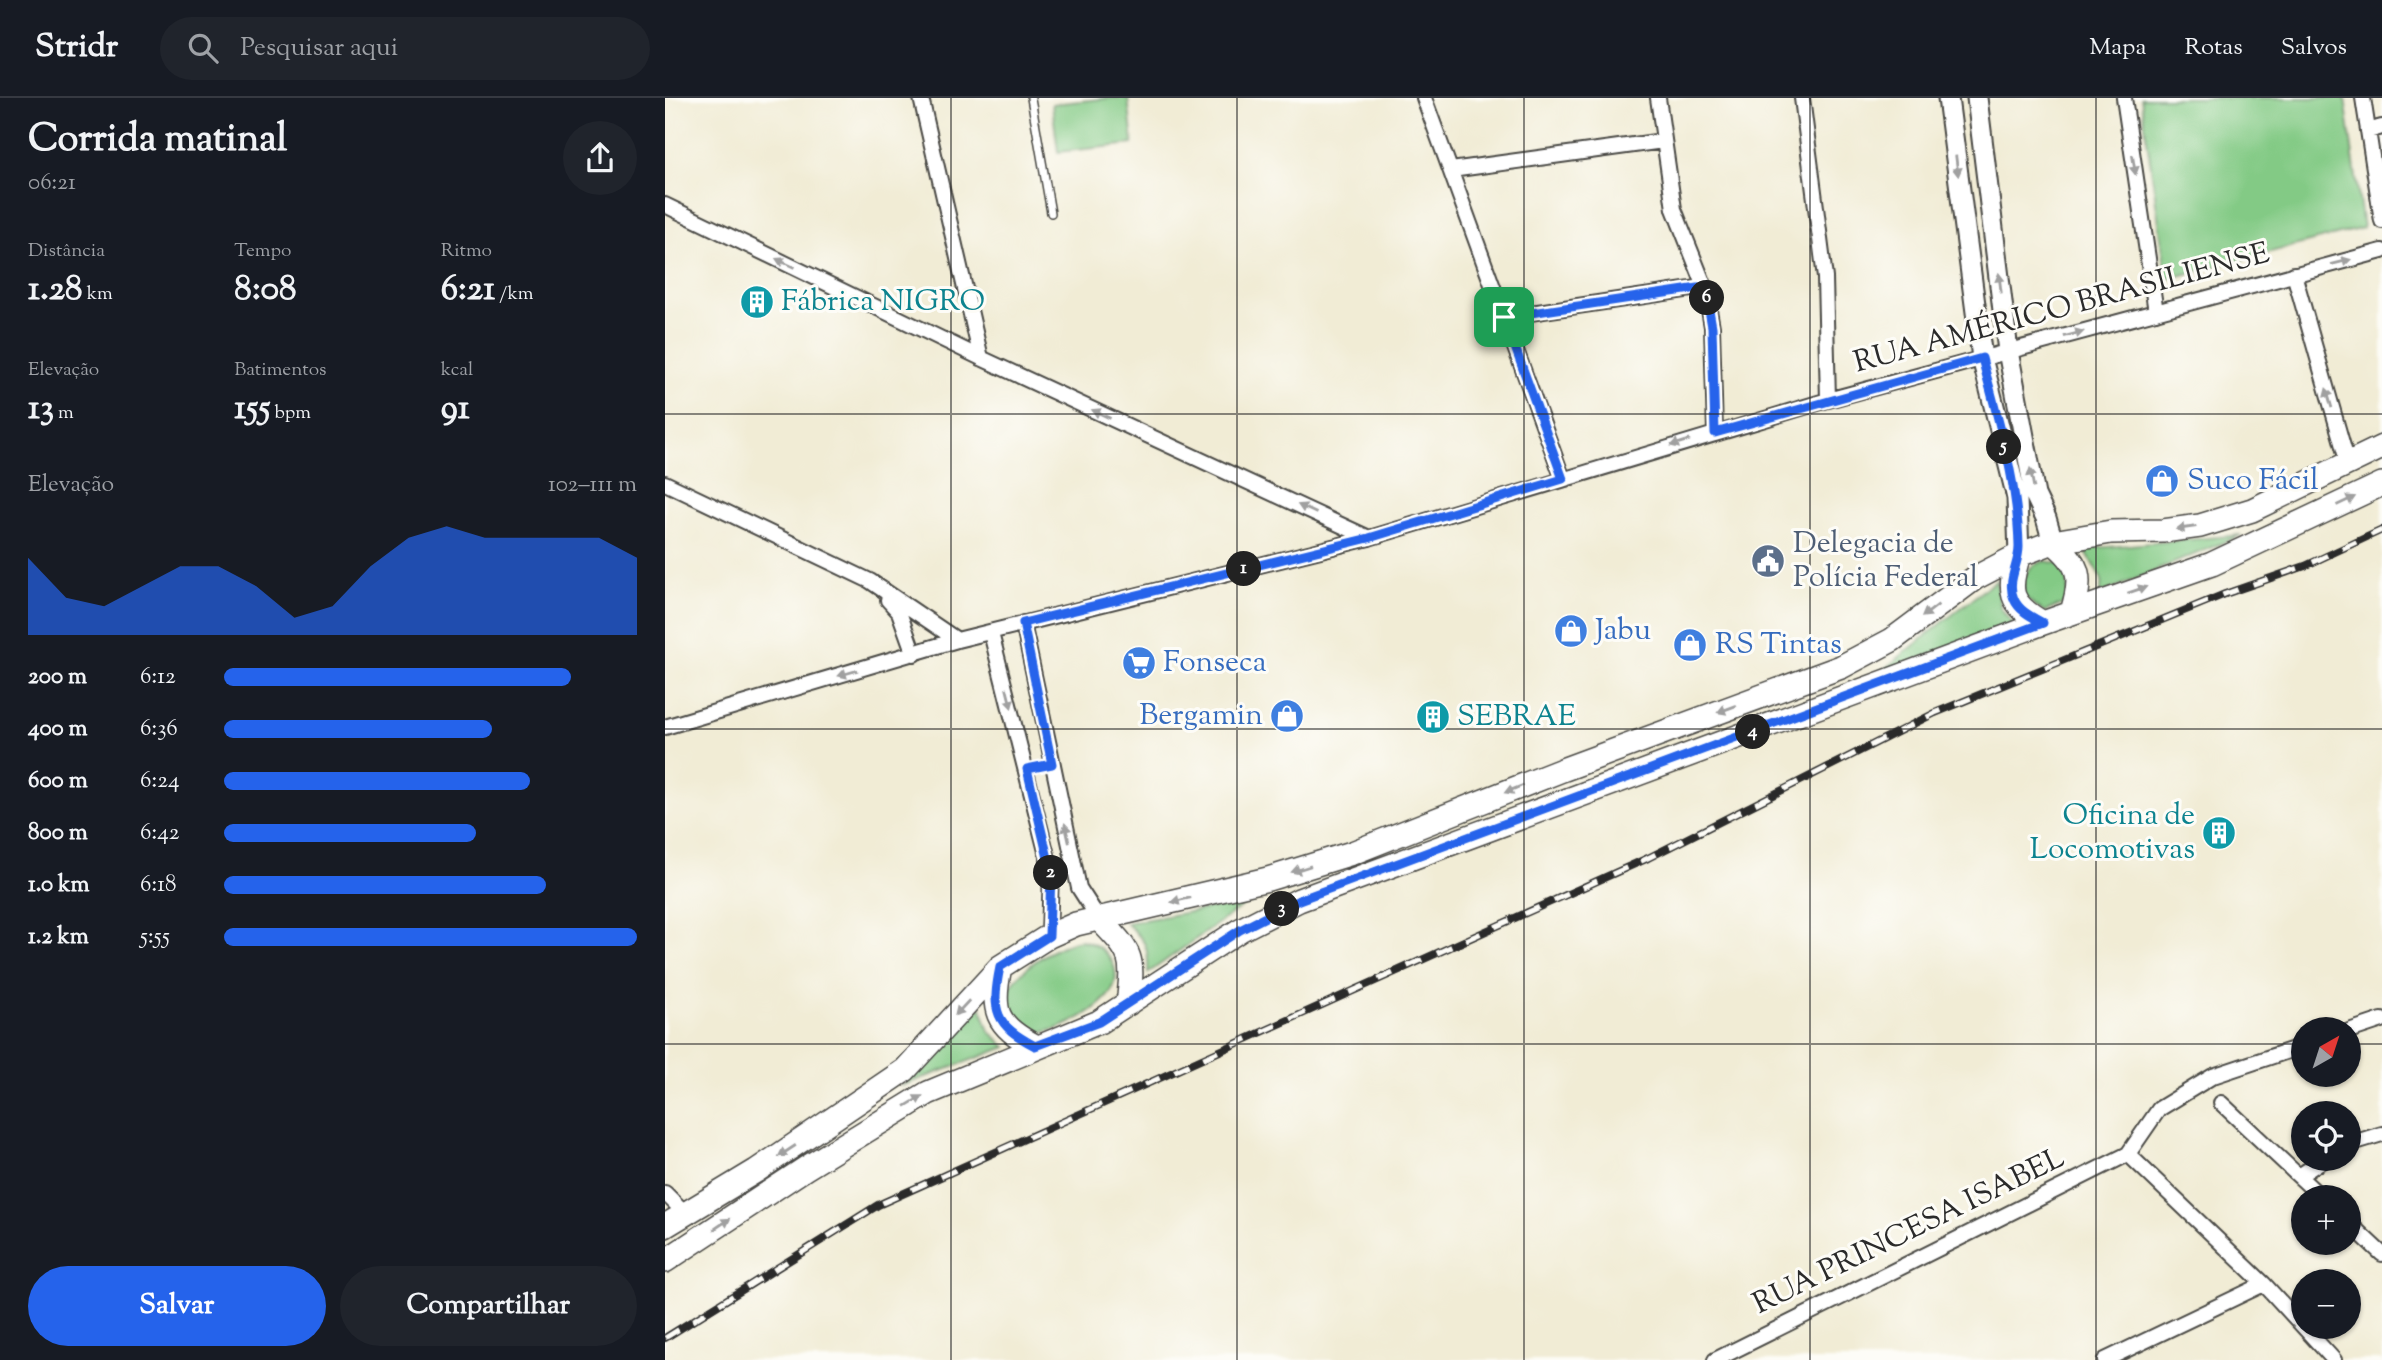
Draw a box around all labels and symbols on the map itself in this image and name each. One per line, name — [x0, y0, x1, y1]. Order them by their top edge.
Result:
one-way arrow — [1951, 155, 1962, 177]
one-way arrow — [2129, 155, 2140, 177]
street label: RUA AMÉRICO BRASILIENSE — [1849, 233, 2275, 385]
one-way arrow — [2330, 256, 2352, 267]
one-way arrow — [775, 258, 795, 269]
one-way arrow — [1994, 272, 2005, 294]
pin: 6 — [1689, 280, 1725, 316]
place label: Fábrica NIGRO — [781, 281, 985, 324]
building icon: Fábrica NIGRO — [738, 283, 776, 321]
pin — [1474, 287, 1534, 347]
one-way arrow — [2063, 328, 2085, 339]
one-way arrow — [2324, 387, 2334, 408]
one-way arrow — [1091, 408, 1111, 420]
pin: 5 — [1987, 430, 2021, 464]
one-way arrow — [1669, 439, 1690, 449]
place label: Suco Fácil — [2187, 460, 2319, 503]
shop icon: Suco Fácil — [2143, 462, 2181, 500]
one-way arrow — [2026, 467, 2037, 489]
one-way arrow — [2335, 495, 2356, 506]
one-way arrow — [1297, 504, 1317, 515]
place label: Delegacia de Polícia Federal — [1793, 523, 1978, 600]
one-way arrow — [2175, 523, 2197, 534]
public building icon: Delegacia de Polícia Federal — [1749, 542, 1787, 580]
pin: 1 — [1227, 552, 1261, 587]
one-way arrow — [2126, 584, 2147, 595]
one-way arrow — [1921, 604, 1939, 618]
place label: Jabu — [1593, 610, 1651, 653]
shop icon: Jabu — [1552, 612, 1590, 650]
place label: RS Tintas — [1715, 624, 1842, 667]
shop icon: RS Tintas — [1671, 626, 1709, 664]
place label: Fonseca — [1163, 642, 1267, 685]
supermarket icon: Fonseca — [1120, 644, 1158, 682]
one-way arrow — [837, 669, 858, 679]
one-way arrow — [1004, 687, 1015, 709]
place label: Bergamin — [1139, 695, 1263, 738]
place label: SEBRAE — [1457, 696, 1576, 739]
shop icon: Bergamin — [1268, 697, 1306, 735]
building icon: SEBRAE — [1414, 698, 1452, 736]
one-way arrow — [1716, 704, 1737, 715]
pin: 4 — [1735, 714, 1771, 750]
one-way arrow — [1503, 783, 1524, 794]
place label: Oficina de Locomotivas — [2030, 795, 2195, 872]
building icon: Oficina de Locomotivas — [2200, 814, 2238, 852]
one-way arrow — [1061, 822, 1072, 844]
pin: 2 — [1033, 856, 1069, 890]
one-way arrow — [1290, 864, 1311, 875]
pin: 3 — [1265, 892, 1299, 926]
one-way arrow — [1170, 895, 1192, 906]
one-way arrow — [955, 999, 971, 1016]
north arrow — [2291, 1017, 2361, 1087]
one-way arrow — [904, 1095, 923, 1108]
street label: RUA PRINCESA ISABEL — [1746, 1138, 2072, 1326]
one-way arrow — [777, 1144, 797, 1157]
one-way arrow — [713, 1218, 732, 1231]

